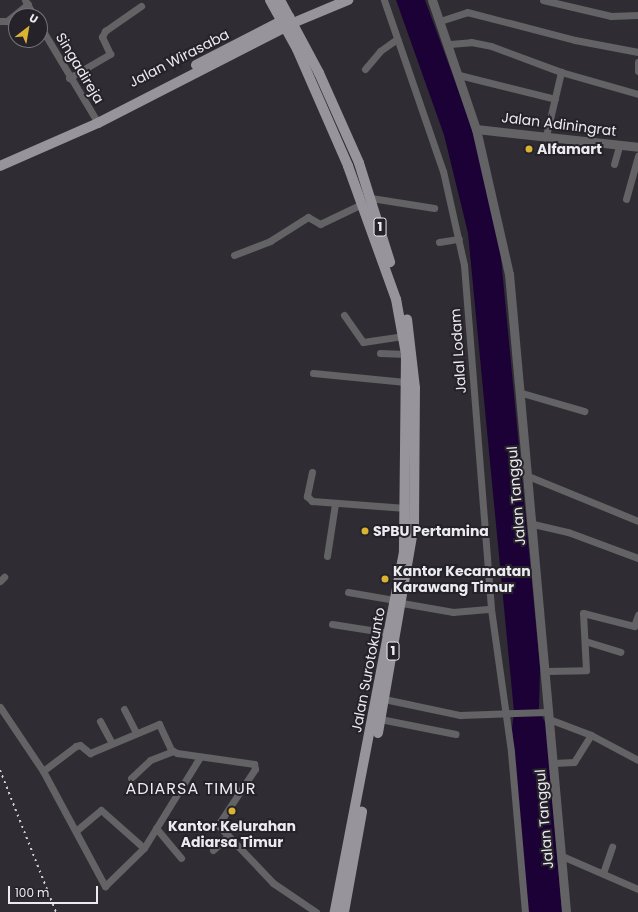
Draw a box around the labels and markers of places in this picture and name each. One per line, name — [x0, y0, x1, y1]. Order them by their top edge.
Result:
place label: Alfamart — [537, 141, 602, 157]
marker: Alfamart — [524, 144, 534, 154]
place label: SPBU Pertamina — [373, 523, 489, 539]
marker: SPBU Pertamina — [360, 526, 370, 536]
place label: Kantor Kecamatan Karawang Timur — [393, 563, 531, 596]
marker: Kantor Kecamatan Karawang Timur — [380, 574, 390, 584]
marker: Kantor Kelurahan Adiarsa Timur — [227, 806, 237, 816]
place label: Kantor Kelurahan Adiarsa Timur — [168, 818, 296, 850]

